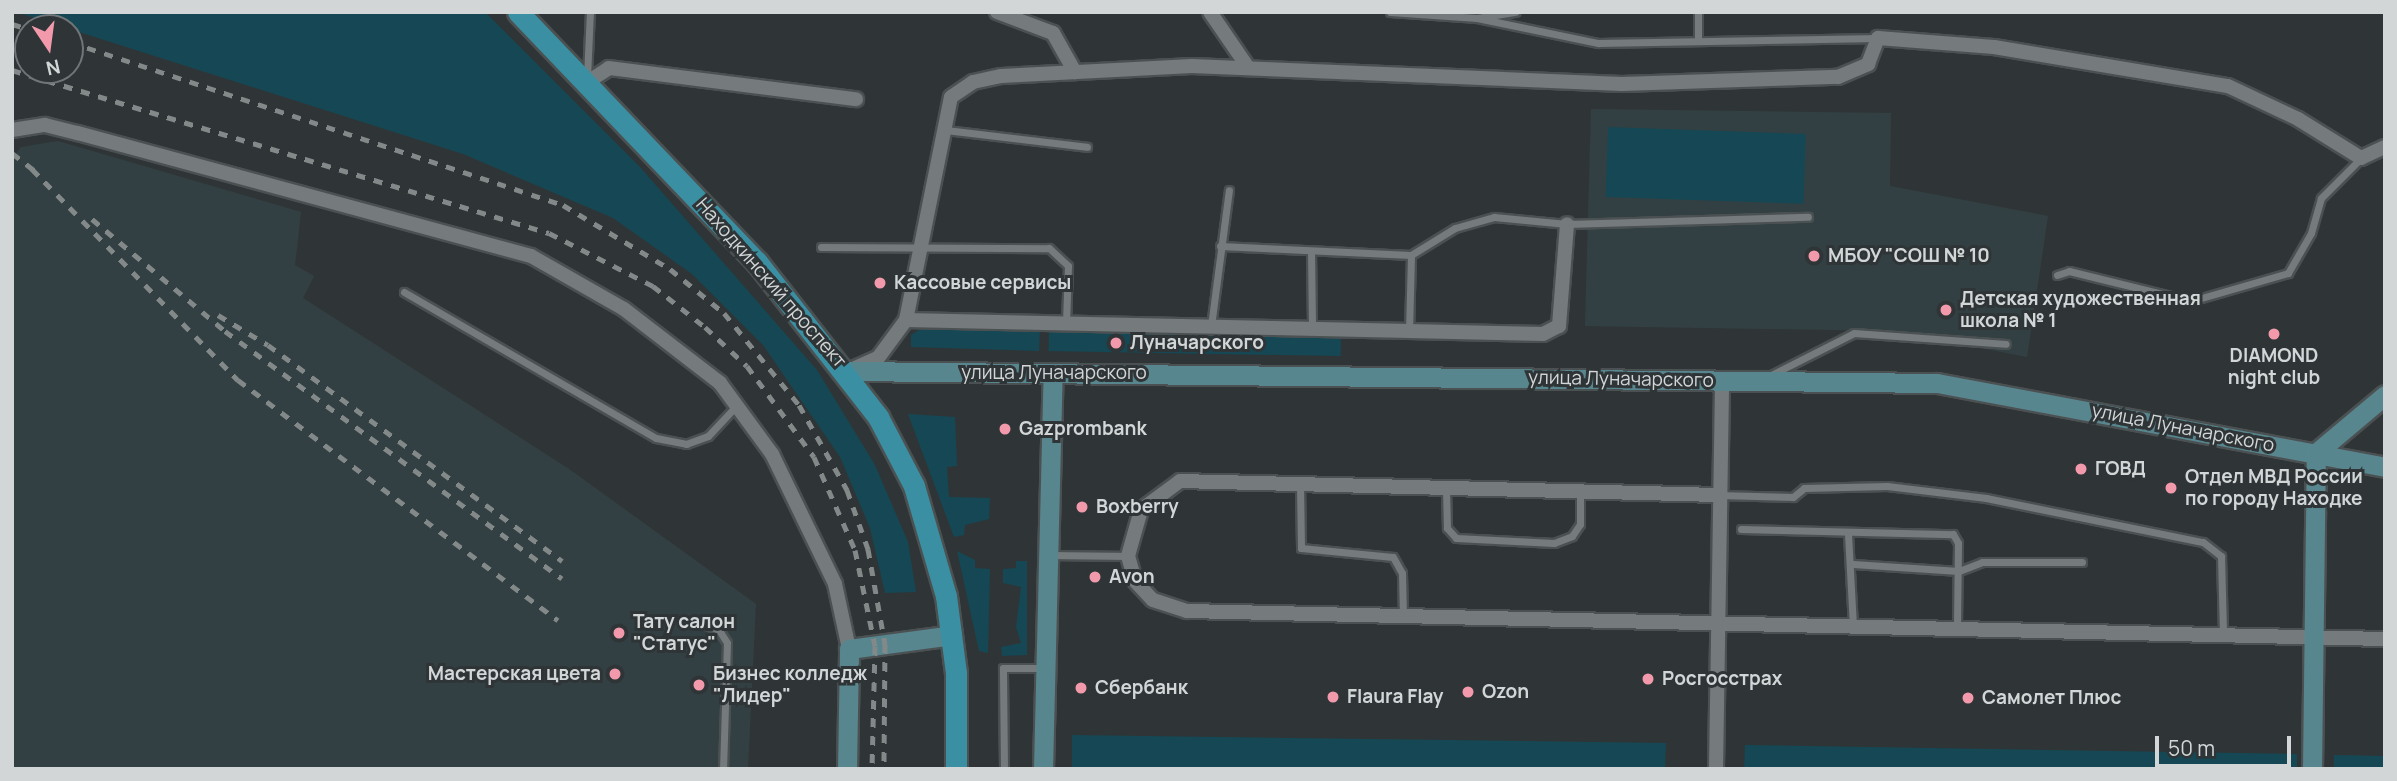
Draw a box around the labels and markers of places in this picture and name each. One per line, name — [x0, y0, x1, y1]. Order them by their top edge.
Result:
place label: МБОУ "СОШ № 10 — [1828, 245, 1991, 267]
marker: МБОУ "СОШ № 10 — [1806, 248, 1822, 264]
place label: Кассовые сервисы — [894, 272, 1071, 294]
marker: Кассовые сервисы — [872, 275, 888, 291]
place label: Детская художественная школа № 1 — [1960, 288, 2201, 332]
marker: Детская художественная школа № 1 — [1938, 302, 1954, 318]
marker: DIAMOND night club — [2266, 326, 2282, 342]
place label: Луначарского — [1130, 332, 1264, 354]
marker: Луначарского — [1108, 335, 1124, 351]
place label: DIAMOND night club — [2228, 345, 2320, 389]
place label: Gazprombank — [1019, 418, 1147, 440]
marker: Gazprombank — [997, 421, 1013, 437]
place label: ГОВД — [2095, 458, 2146, 480]
marker: ГОВД — [2073, 461, 2089, 477]
place label: Отдел МВД России по городу Находке — [2185, 466, 2363, 510]
marker: Отдел МВД России по городу Находке — [2163, 480, 2179, 496]
place label: Boxberry — [1096, 496, 1179, 518]
marker: Boxberry — [1074, 499, 1090, 515]
place label: Avon — [1109, 566, 1155, 588]
marker: Avon — [1087, 569, 1103, 585]
place label: Тату салон "Статус" — [633, 611, 735, 655]
marker: Тату салон "Статус" — [611, 625, 627, 641]
place label: Мастерская цвета — [428, 663, 601, 685]
place label: Бизнес колледж "Лидер" — [713, 663, 867, 707]
marker: Мастерская цвета — [607, 666, 623, 682]
place label: Росгосстрах — [1662, 668, 1782, 690]
marker: Росгосстрах — [1640, 671, 1656, 687]
marker: Бизнес колледж "Лидер" — [691, 677, 707, 693]
place label: Сбербанк — [1095, 677, 1188, 699]
marker: Сбербанк — [1073, 680, 1089, 696]
place label: Ozon — [1482, 681, 1529, 703]
marker: Ozon — [1460, 684, 1476, 700]
place label: Flaura Flay — [1347, 686, 1443, 708]
place label: Самолет Плюс — [1982, 687, 2121, 709]
marker: Flaura Flay — [1325, 689, 1341, 705]
marker: Самолет Плюс — [1960, 690, 1976, 706]

